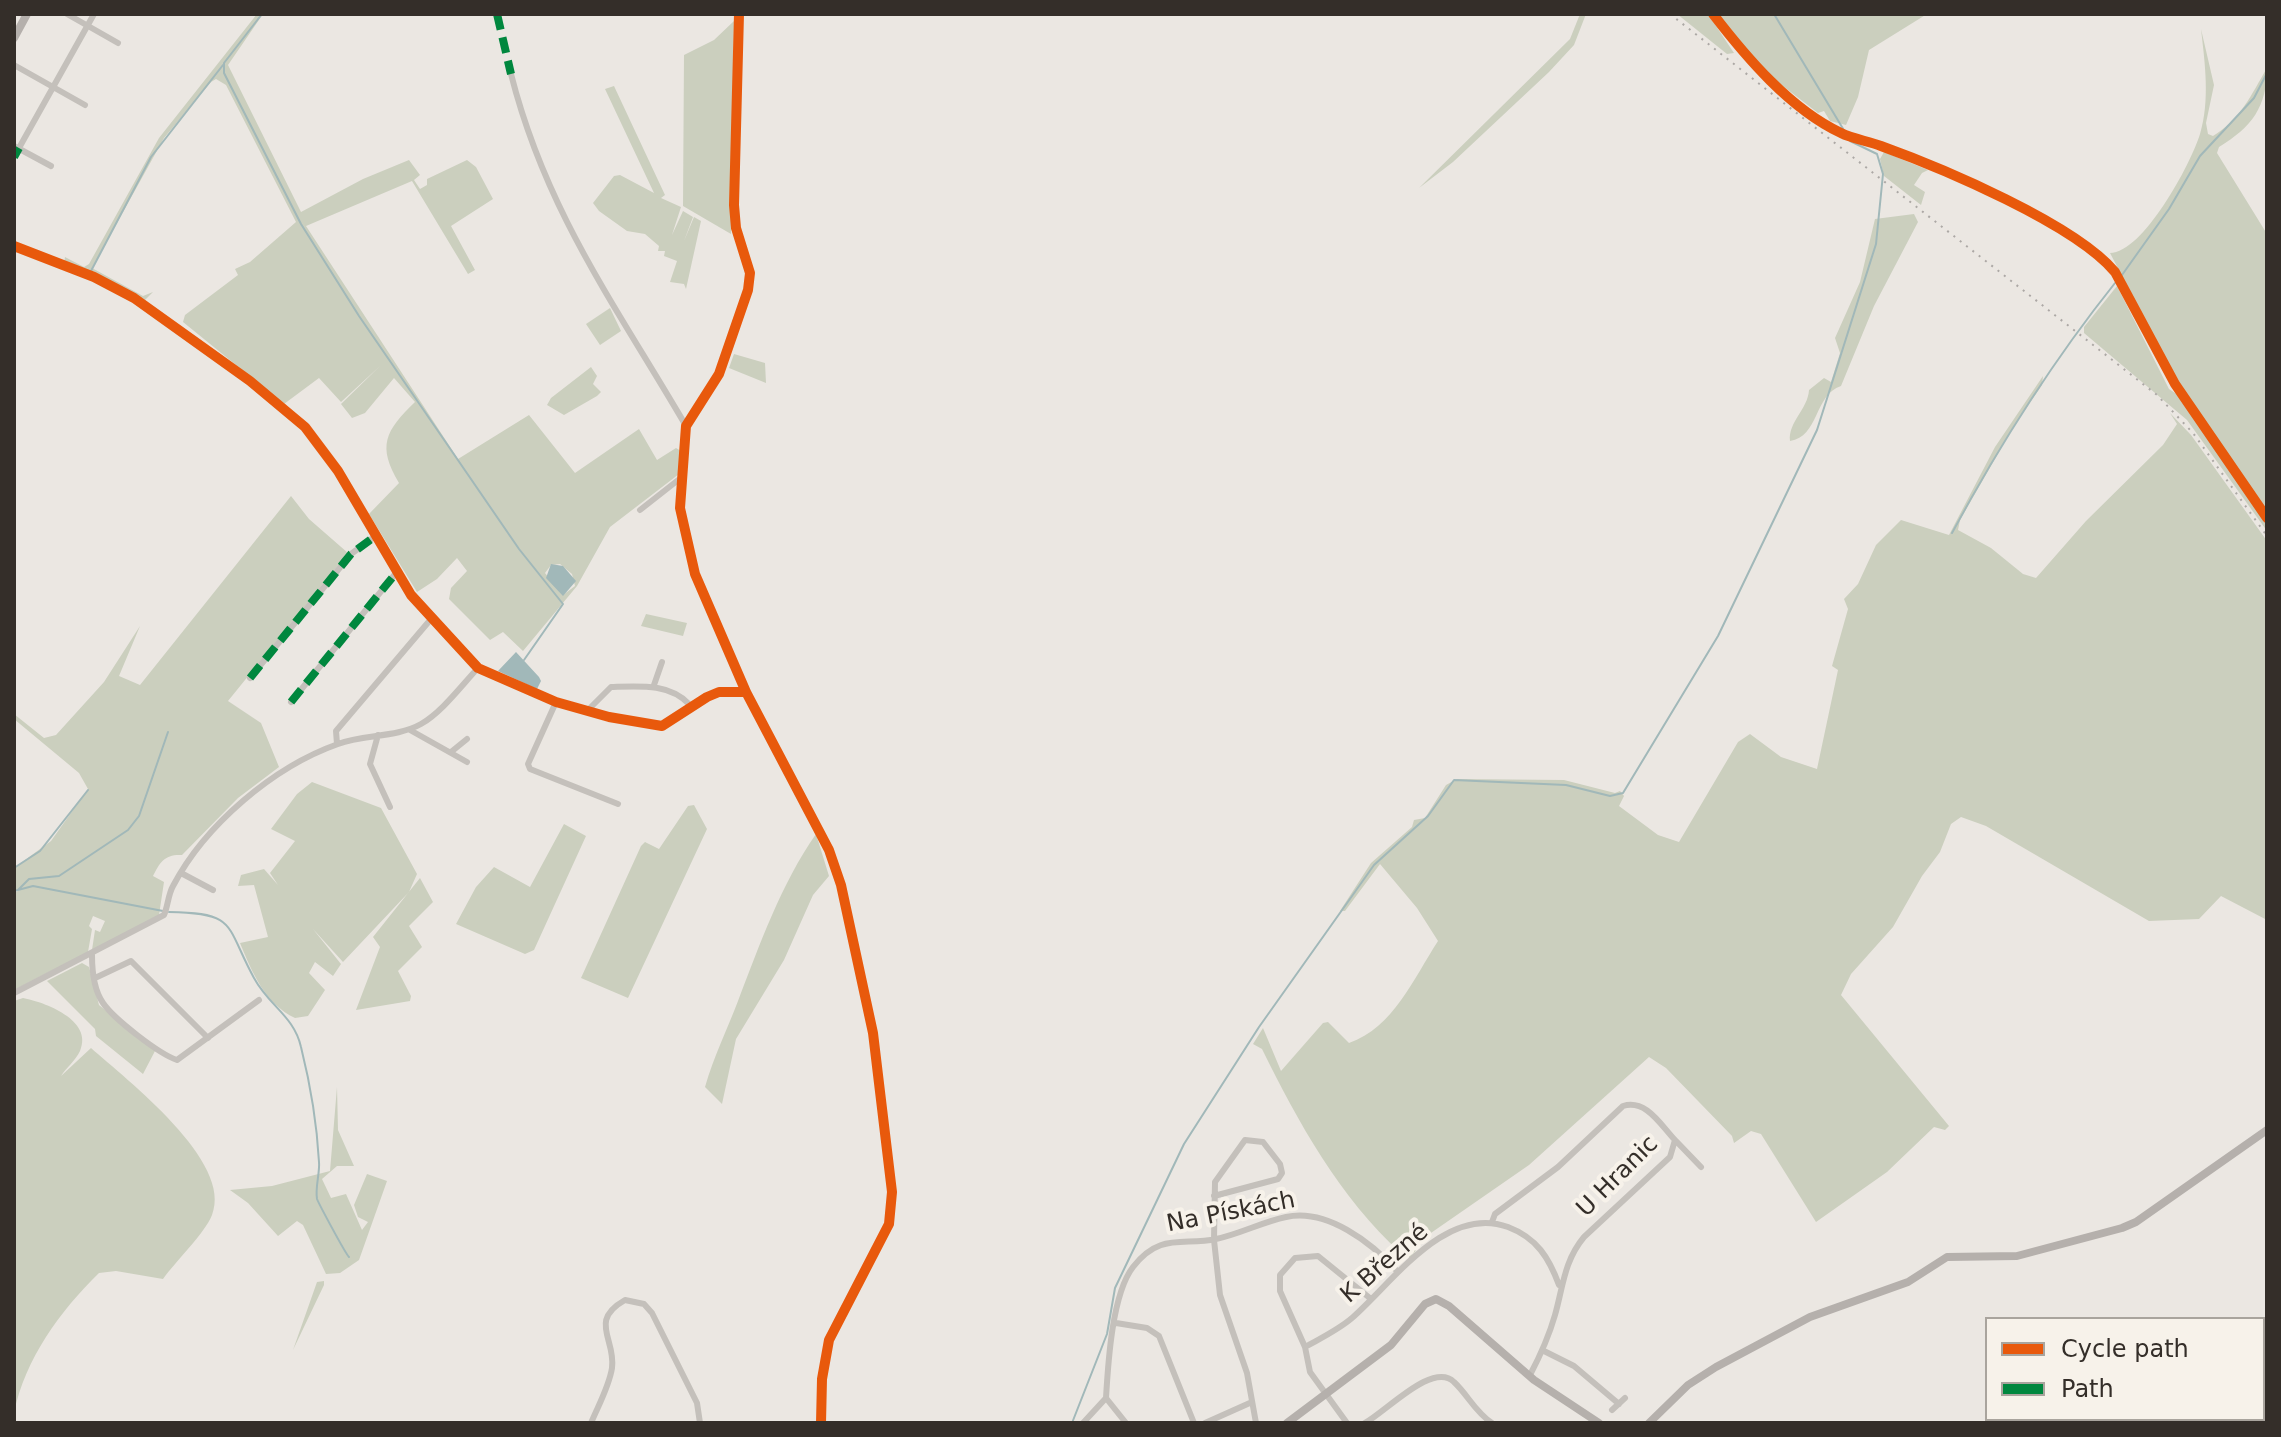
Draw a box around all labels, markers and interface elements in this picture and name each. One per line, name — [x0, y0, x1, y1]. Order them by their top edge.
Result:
street label: U Hranic — [1571, 1130, 1665, 1224]
street label: Na Pískách — [1164, 1186, 1298, 1240]
street label: K Březné — [1335, 1218, 1435, 1310]
legend — [1985, 1317, 2265, 1421]
text: Cycle path — [2061, 1335, 2189, 1363]
text: Path — [2061, 1375, 2114, 1403]

